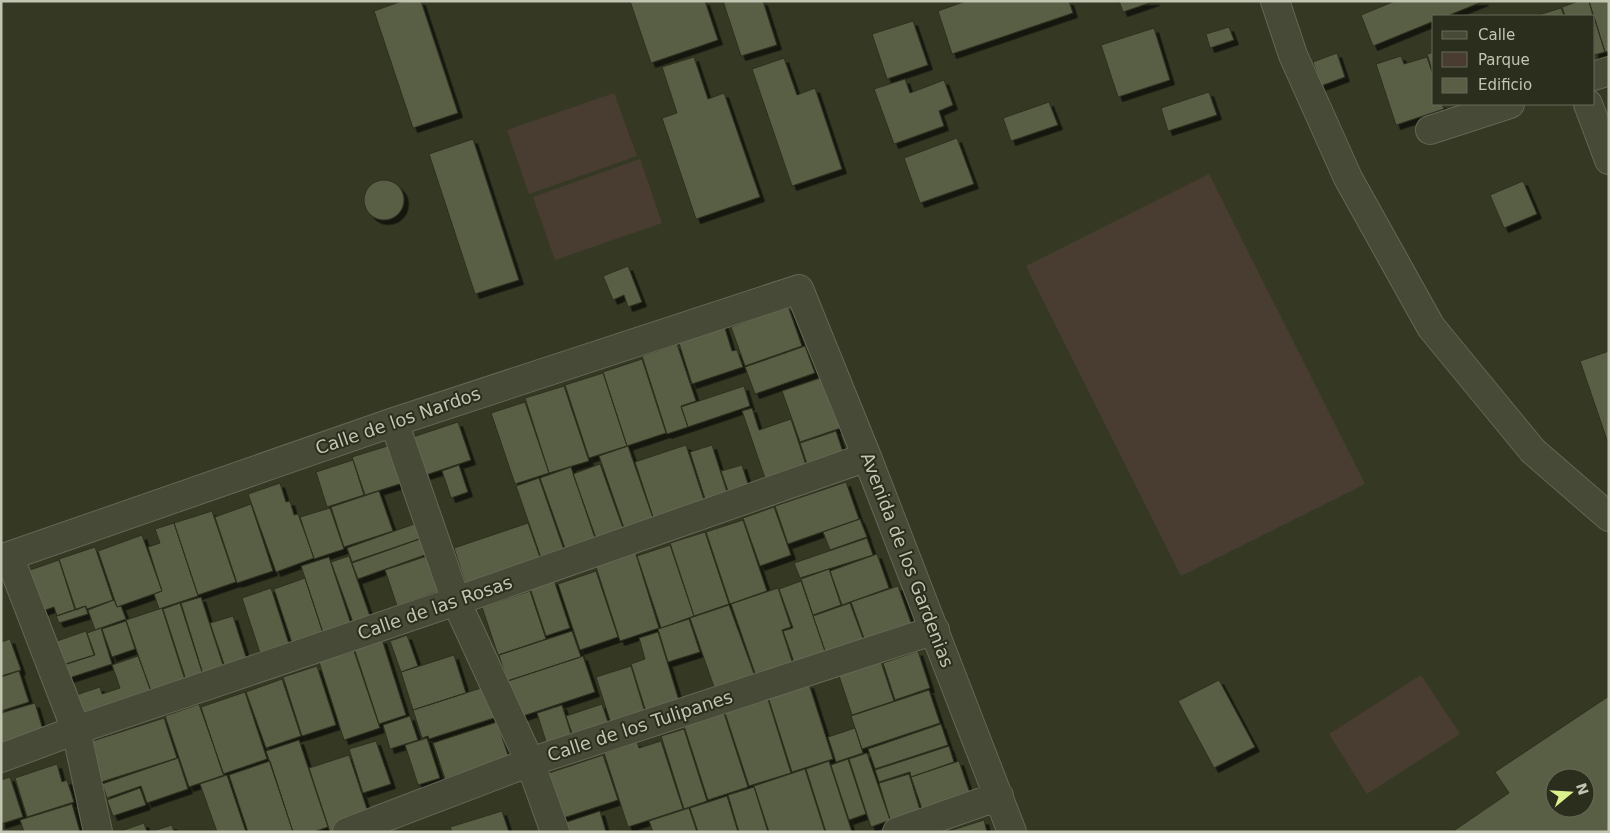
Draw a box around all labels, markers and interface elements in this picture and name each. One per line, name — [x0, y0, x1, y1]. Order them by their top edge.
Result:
legend — [1432, 15, 1595, 105]
text: Calle — [1478, 26, 1515, 44]
text: Parque — [1478, 51, 1530, 69]
text: Edificio — [1478, 76, 1532, 94]
street label: Calle de los Nardos — [313, 382, 483, 459]
street label: Avenida de los Gardenias — [857, 449, 958, 670]
street label: Calle de las Rosas — [355, 571, 515, 644]
street label: Calle de los Tulipanes — [544, 686, 735, 765]
north arrow — [1545, 768, 1595, 818]
text: N — [1573, 781, 1592, 797]

